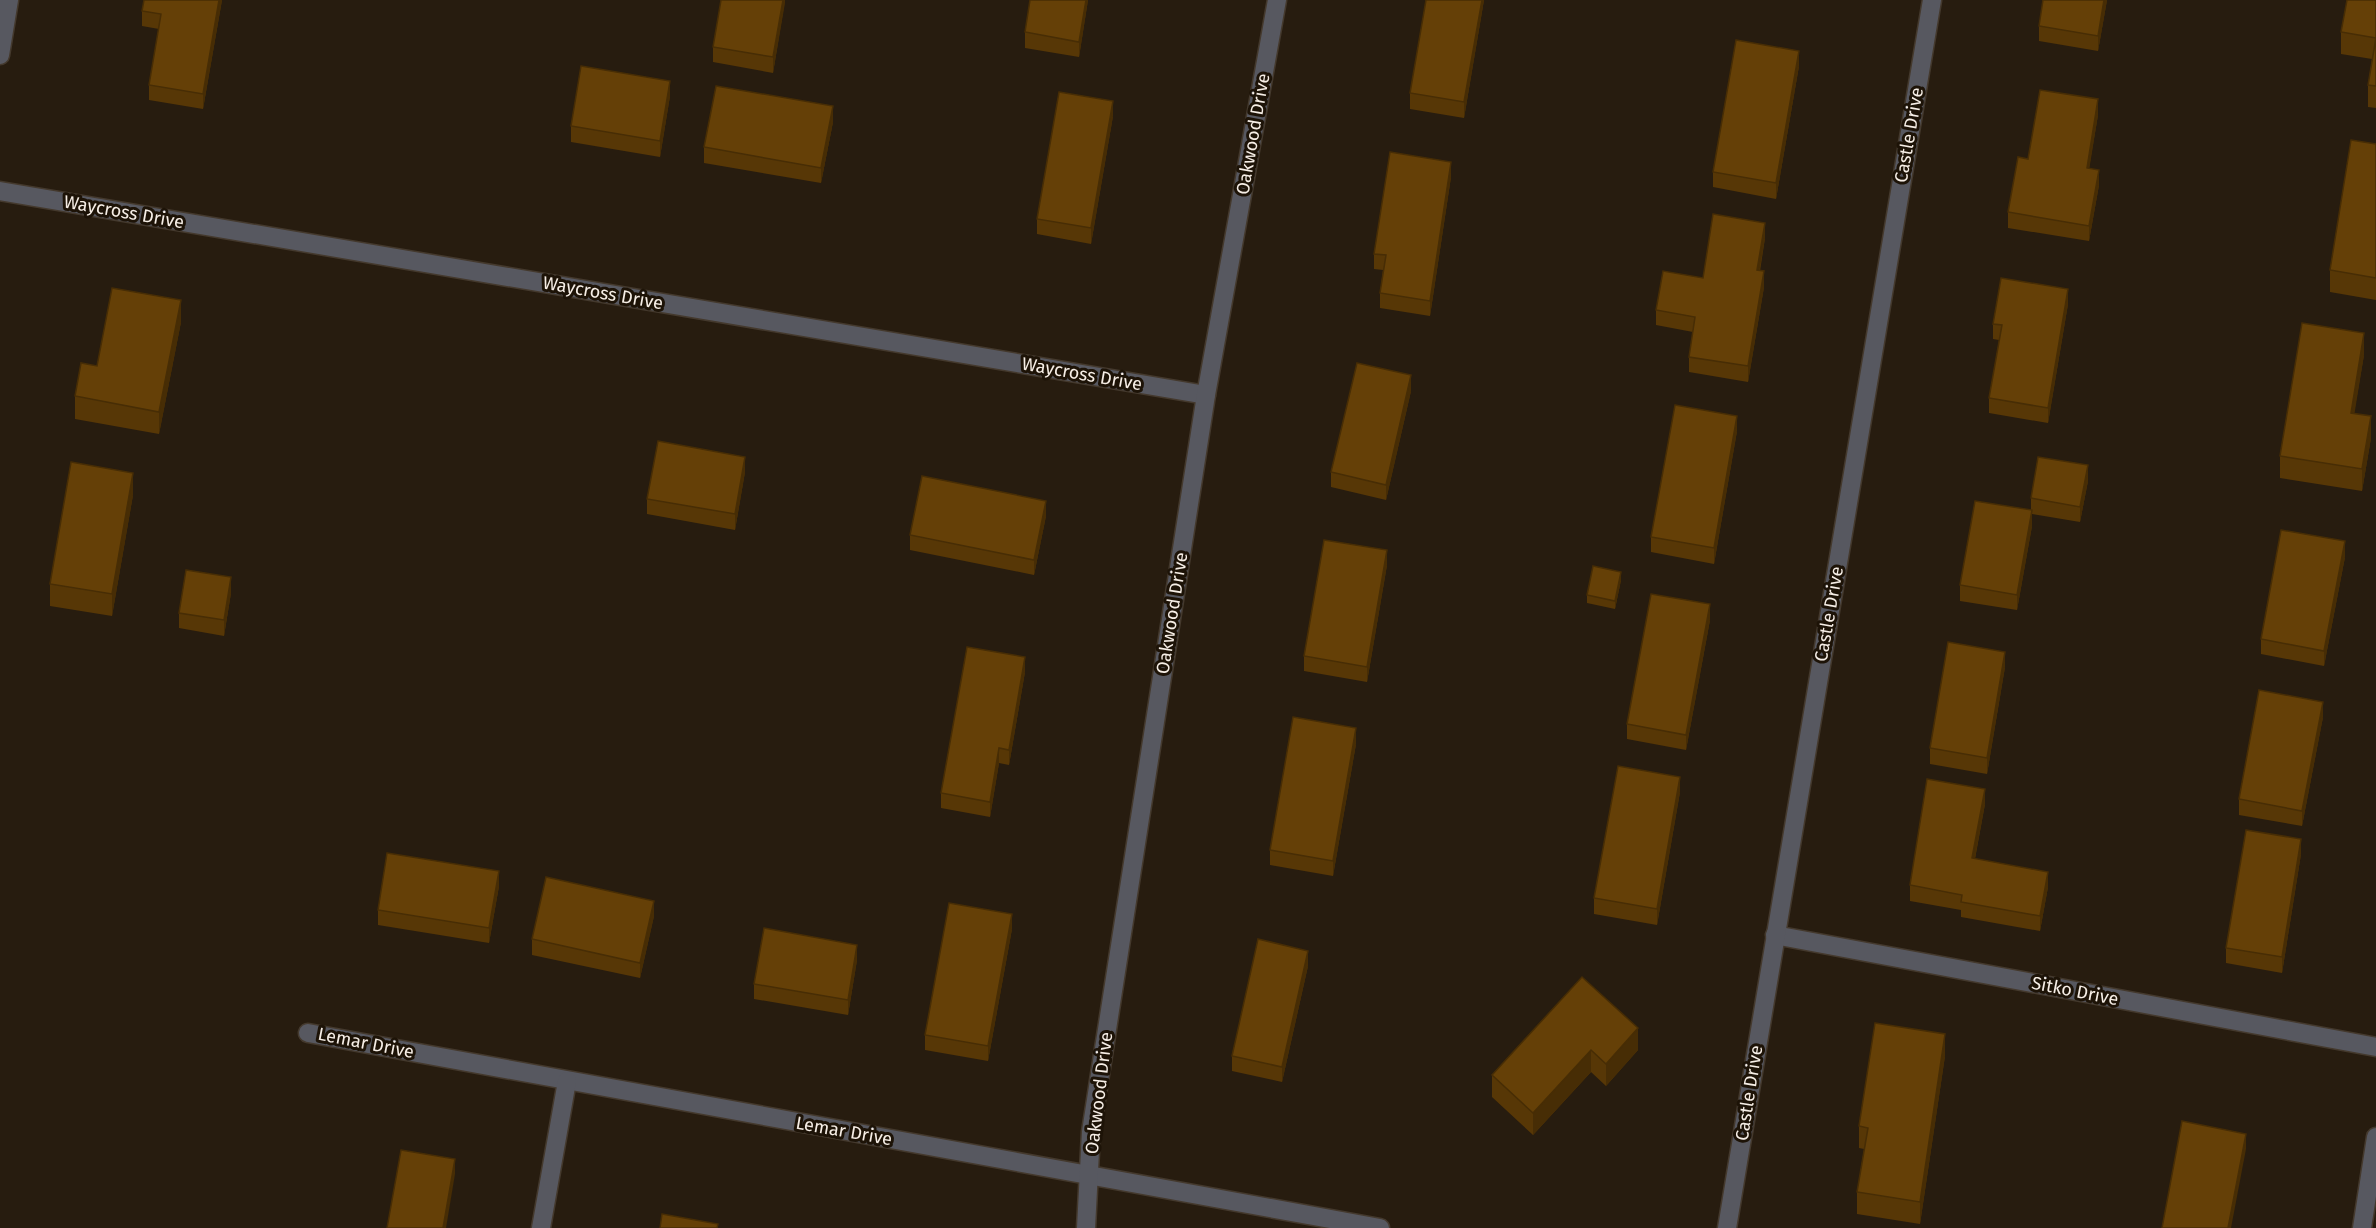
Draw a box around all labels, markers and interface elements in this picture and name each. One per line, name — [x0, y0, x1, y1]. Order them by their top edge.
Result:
street label: Oakwood Drive — [1231, 72, 1275, 196]
street label: Castle Drive — [1890, 86, 1928, 184]
street label: Waycross Drive — [62, 191, 186, 233]
street label: Waycross Drive — [541, 272, 665, 314]
street label: Waycross Drive — [1020, 353, 1144, 395]
street label: Oakwood Drive — [1152, 551, 1192, 675]
street label: Castle Drive — [1810, 565, 1848, 663]
street label: Sitko Drive — [2030, 972, 2120, 1010]
street label: Lemar Drive — [316, 1023, 416, 1063]
street label: Oakwood Drive — [1081, 1031, 1117, 1155]
street label: Castle Drive — [1731, 1044, 1767, 1142]
street label: Lemar Drive — [794, 1112, 894, 1150]

